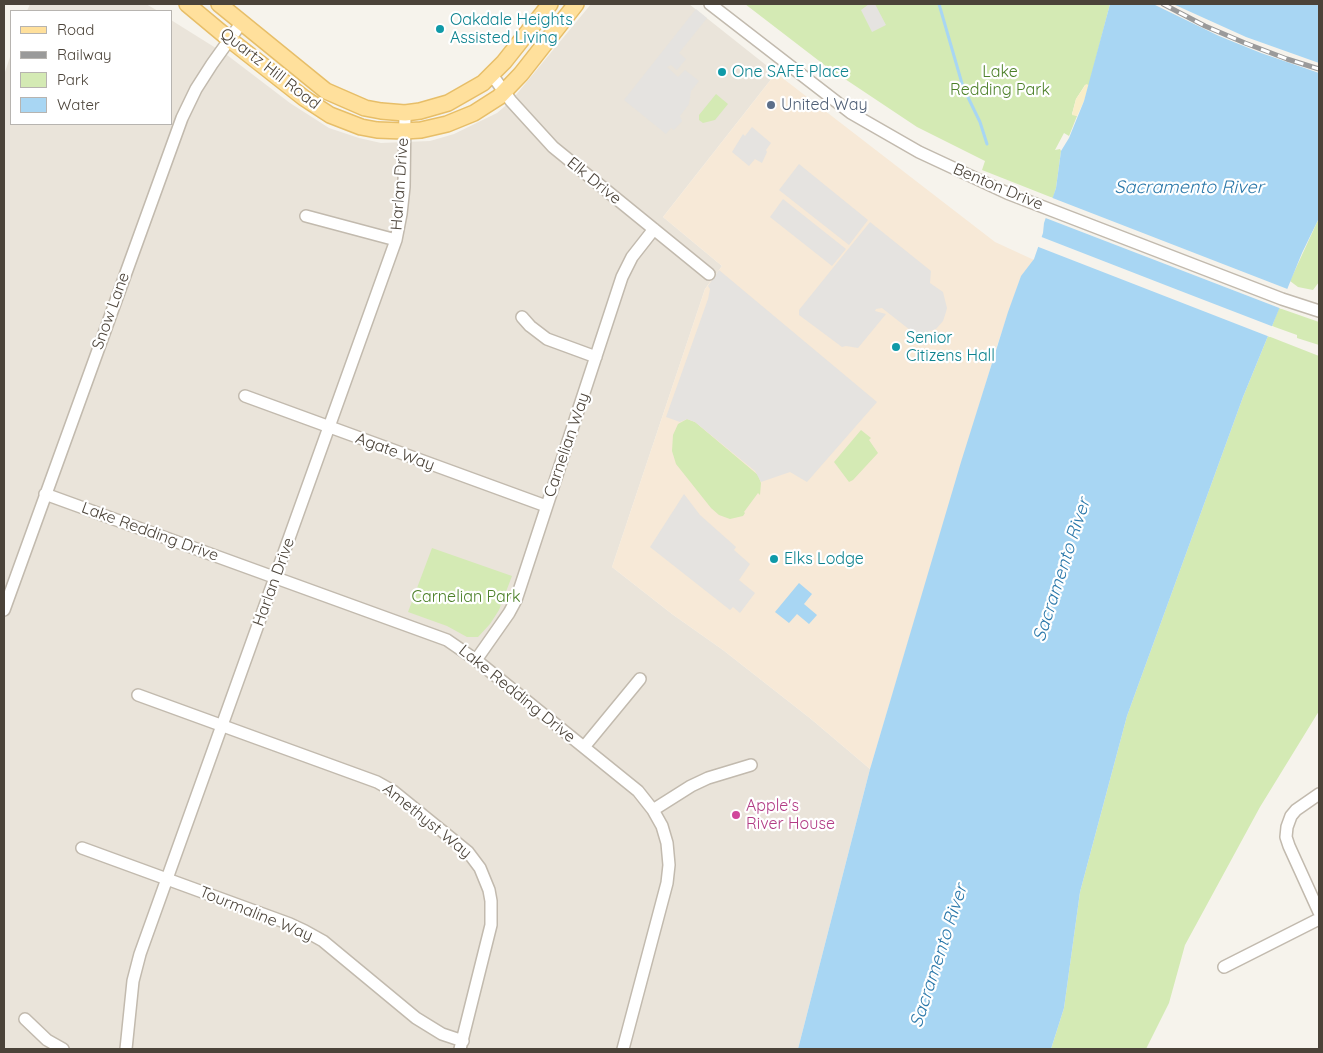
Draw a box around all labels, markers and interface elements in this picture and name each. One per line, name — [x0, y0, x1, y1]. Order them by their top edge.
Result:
legend — [10, 10, 172, 125]
place label: Oakdale Heights Assisted Living — [450, 10, 573, 48]
text: Road — [57, 20, 94, 39]
marker: Oakdale Heights Assisted Living — [434, 23, 446, 35]
street label: Quartz Hill Road — [216, 24, 324, 114]
text: Railway — [57, 45, 112, 64]
place label: One SAFE Place — [732, 62, 849, 82]
park label: Lake Redding Park — [950, 62, 1050, 100]
marker: One SAFE Place — [716, 66, 728, 78]
text: Park — [57, 70, 89, 89]
text: Water — [57, 95, 100, 114]
place label: United Way — [781, 95, 868, 115]
marker: United Way — [765, 99, 777, 111]
street label: Harlan Drive — [387, 137, 413, 231]
street label: Elk Drive — [563, 153, 625, 209]
street label: Benton Drive — [950, 159, 1046, 215]
water label: Sacramento River — [1114, 177, 1264, 199]
street label: Snow Lane — [88, 270, 134, 352]
place label: Senior Citizens Hall — [906, 328, 995, 366]
marker: Senior Citizens Hall — [890, 341, 902, 353]
street label: Carnelian Way — [540, 390, 594, 500]
street label: Agate Way — [353, 429, 437, 475]
water label: Sacramento River — [1029, 496, 1095, 644]
street label: Lake Redding Drive — [79, 498, 221, 566]
street label: Harlan Drive — [249, 535, 299, 629]
place label: Elks Lodge — [784, 549, 864, 569]
marker: Elks Lodge — [768, 553, 780, 565]
park label: Carnelian Park — [412, 587, 520, 607]
street label: Lake Redding Drive — [455, 641, 579, 747]
street label: Amethyst Way — [379, 779, 475, 863]
place label: Apple's River House — [746, 796, 835, 834]
marker: Apple's River House — [730, 809, 742, 821]
street label: Tourmaline Way — [196, 882, 316, 946]
water label: Sacramento River — [906, 882, 972, 1030]

